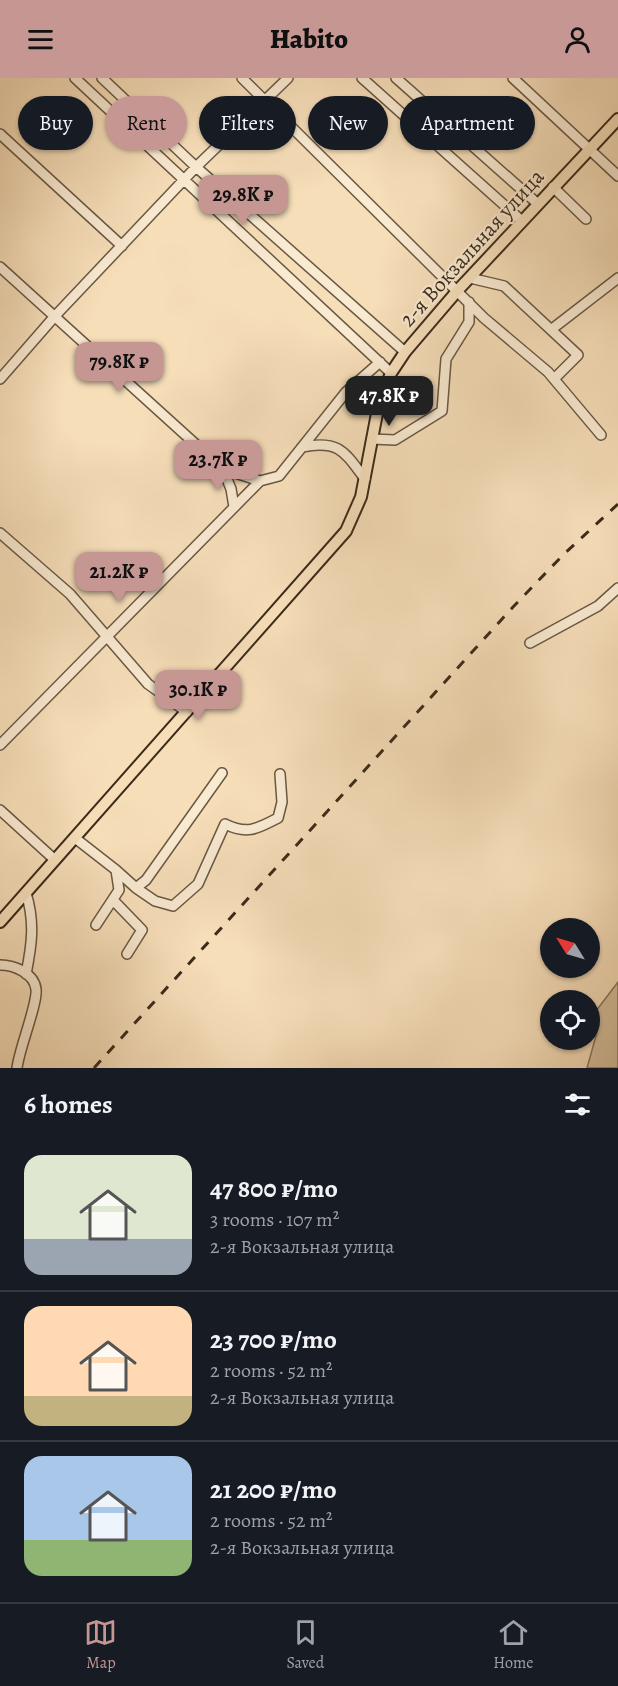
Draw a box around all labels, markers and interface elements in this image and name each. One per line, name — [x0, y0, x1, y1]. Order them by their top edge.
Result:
text: Habito — [270, 21, 348, 57]
icon: menu — [24, 23, 57, 56]
icon: person — [561, 23, 594, 56]
chip: Buy — [18, 96, 93, 150]
chip: Rent — [105, 96, 187, 150]
chip: Filters — [199, 96, 296, 150]
chip: New — [308, 96, 388, 150]
chip: Apartment — [400, 96, 535, 150]
street label: 2-я Вокзальная улица — [393, 162, 552, 333]
pin: 29.8K ₽ — [188, 175, 298, 226]
text: 29.8K ₽ — [213, 181, 273, 208]
pin: 79.8K ₽ — [64, 342, 174, 393]
text: 79.8K ₽ — [89, 348, 149, 375]
pin: 47.8K ₽ — [334, 376, 444, 427]
text: 47.8K ₽ — [359, 382, 419, 409]
pin: 23.7K ₽ — [163, 440, 273, 491]
text: 23.7K ₽ — [188, 446, 248, 473]
pin: 21.2K ₽ — [64, 552, 174, 603]
text: 21.2K ₽ — [90, 558, 148, 585]
pin: 30.1K ₽ — [143, 670, 253, 721]
text: 30.1K ₽ — [169, 676, 227, 703]
north arrow — [540, 918, 600, 978]
map controls — [540, 918, 600, 1050]
button: locate — [540, 990, 600, 1050]
text: 6 homes — [24, 1087, 113, 1122]
icon: filters — [561, 1088, 594, 1121]
text: 47 800 ₽/mo — [210, 1171, 338, 1206]
icon: home — [72, 1179, 144, 1251]
text: 3 rooms · 107 m² — [210, 1206, 339, 1233]
text: 2-я Вокзальная улица — [210, 1233, 395, 1260]
text: 23 700 ₽/mo — [210, 1322, 337, 1357]
icon: home — [72, 1330, 144, 1402]
text: 2 rooms · 52 m² — [210, 1357, 333, 1384]
text: 2-я Вокзальная улица — [210, 1384, 395, 1411]
text: 21 200 ₽/mo — [210, 1472, 337, 1507]
icon: home — [72, 1480, 144, 1552]
text: 2 rooms · 52 m² — [210, 1507, 333, 1534]
text: 2-я Вокзальная улица — [210, 1534, 395, 1561]
tab: Map — [84, 1616, 117, 1674]
tab: Saved — [286, 1616, 324, 1674]
tab: Home — [493, 1616, 534, 1674]

